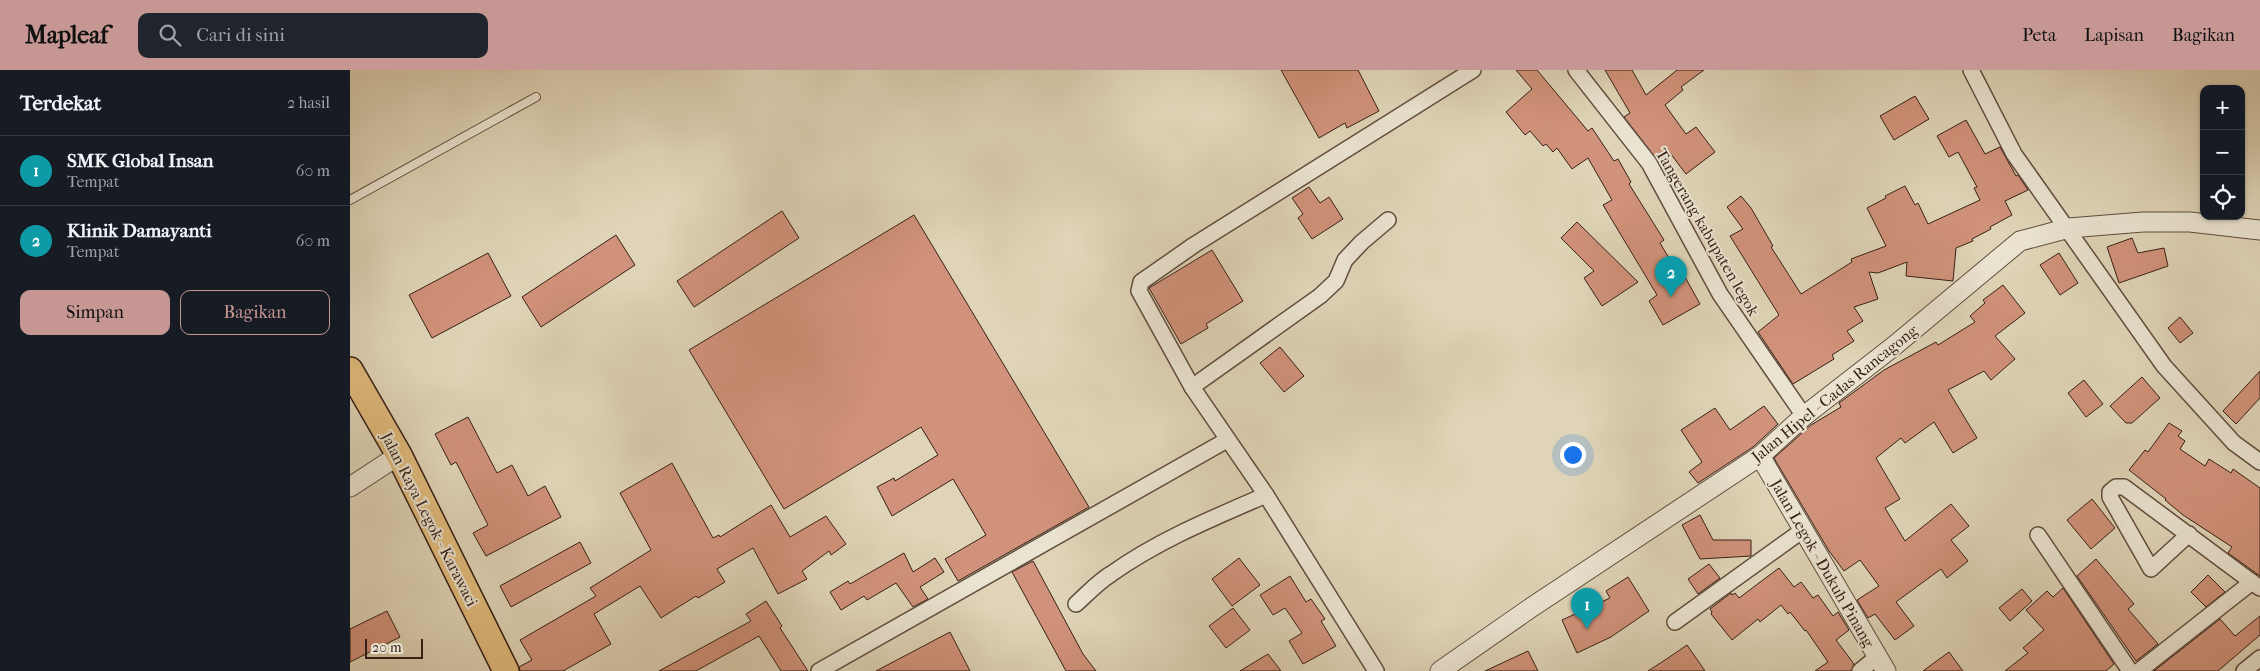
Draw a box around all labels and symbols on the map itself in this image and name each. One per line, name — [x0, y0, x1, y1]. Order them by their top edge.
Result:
street label: Tangerang kabupaten legok — [1652, 145, 1764, 320]
pin: 2 — [1655, 256, 1687, 297]
street label: Jalan Hipel - Cadas Rancagong — [1746, 320, 1921, 467]
street label: Jalan Raya Legok - Karawaci — [376, 427, 482, 610]
your location — [1560, 442, 1586, 468]
street label: Jalan Legok - Dukuh Pinang — [1766, 474, 1879, 651]
pin: 1 — [1571, 588, 1603, 629]
scale bar — [365, 636, 422, 659]

